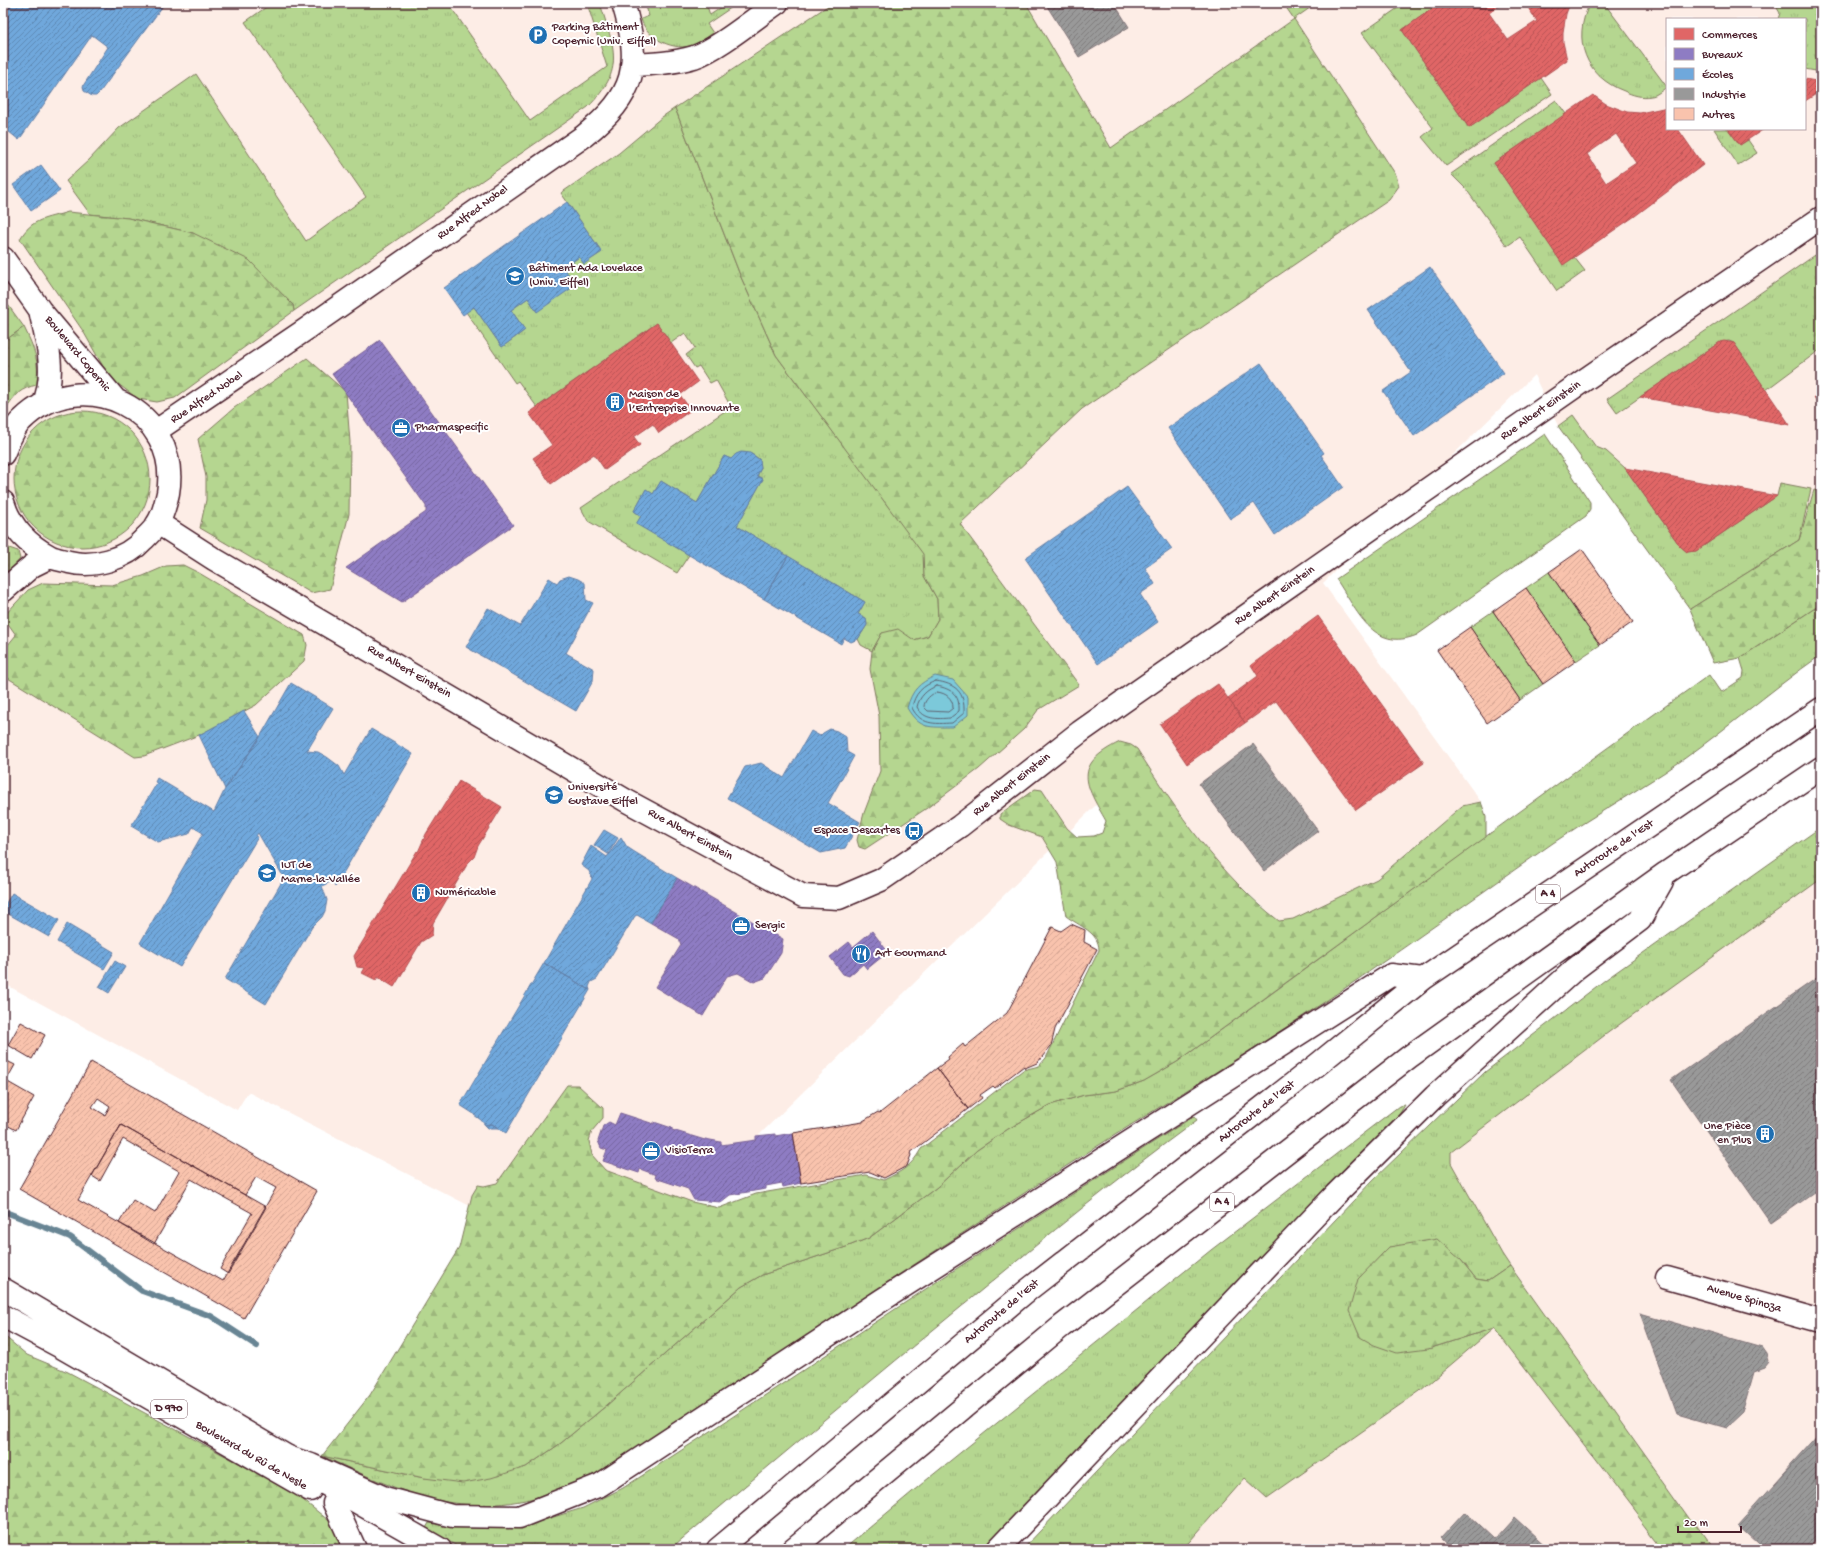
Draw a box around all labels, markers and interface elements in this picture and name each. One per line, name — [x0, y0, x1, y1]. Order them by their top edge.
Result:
legend — [1666, 18, 1806, 130]
place label: Parking Bâtiment Copernic (Univ. Eiffel) — [551, 21, 657, 49]
parking icon: Parking Bâtiment Copernic (Univ. Eiffel) — [527, 24, 549, 46]
text: Commerces — [1702, 29, 1757, 43]
text: Bureaux — [1701, 49, 1744, 63]
text: Écoles — [1702, 69, 1734, 83]
text: Industrie — [1702, 89, 1746, 103]
text: Autres — [1702, 109, 1735, 123]
street label: Rue Alfred Nobel — [435, 182, 511, 243]
place label: Bâtiment Ada Lovelace (Univ. Eiffel) — [528, 262, 644, 290]
school or university icon: Bâtiment Ada Lovelace (Univ. Eiffel) — [504, 265, 526, 287]
street label: Boulevard Copernic — [41, 313, 113, 395]
street label: Rue Alfred Nobel — [168, 369, 246, 427]
street label: Rue Albert Einstein — [1498, 378, 1584, 444]
place label: Maison de l’Entreprise Innovante — [629, 388, 740, 416]
building icon: Maison de l’Entreprise Innovante — [604, 391, 626, 413]
office icon: Pharmaspecific — [390, 417, 412, 439]
place label: Pharmaspecific — [414, 421, 489, 435]
street label: Rue Albert Einstein — [1232, 563, 1318, 629]
street label: Rue Albert Einstein — [364, 642, 454, 702]
street label: Rue Albert Einstein — [970, 750, 1054, 820]
place label: Université Gustave Eiffel — [568, 781, 638, 809]
school or university icon: Université Gustave Eiffel — [543, 784, 565, 806]
street label: Rue Albert Einstein — [645, 806, 735, 864]
street label: Autoroute de l’Est — [1571, 817, 1657, 881]
bus stop icon: Espace Descartes — [903, 820, 925, 842]
place label: Espace Descartes — [813, 824, 901, 838]
place label: IUT de Marne-la-Vallée — [281, 859, 361, 887]
school or university icon: IUT de Marne-la-Vallée — [256, 862, 278, 884]
building icon: Numéricable — [410, 882, 432, 904]
road number: A 4 — [1536, 885, 1560, 903]
place label: Numéricable — [435, 886, 497, 900]
office icon: Sergic — [730, 915, 752, 937]
place label: Sergic — [755, 919, 785, 933]
restaurant icon: Art Gourmand — [850, 943, 872, 965]
place label: Art Gourmand — [875, 947, 947, 961]
street label: Autoroute de l’Est — [1216, 1077, 1299, 1146]
place label: Une Pièce en Plus — [1704, 1120, 1752, 1148]
building icon: Une Pièce en Plus — [1754, 1123, 1776, 1145]
office icon: VisioTerra — [640, 1140, 662, 1162]
place label: VisioTerra — [664, 1144, 714, 1158]
road number: A 4 — [1210, 1193, 1234, 1211]
street label: Autoroute de l’Est — [962, 1276, 1043, 1347]
street label: Avenue Spinoza — [1705, 1282, 1783, 1316]
road number: D 970 — [151, 1400, 187, 1418]
street label: Boulevard du Rû de Nesle — [192, 1418, 310, 1494]
scale bar — [1678, 1508, 1741, 1534]
text: 20 m — [1684, 1517, 1709, 1531]

